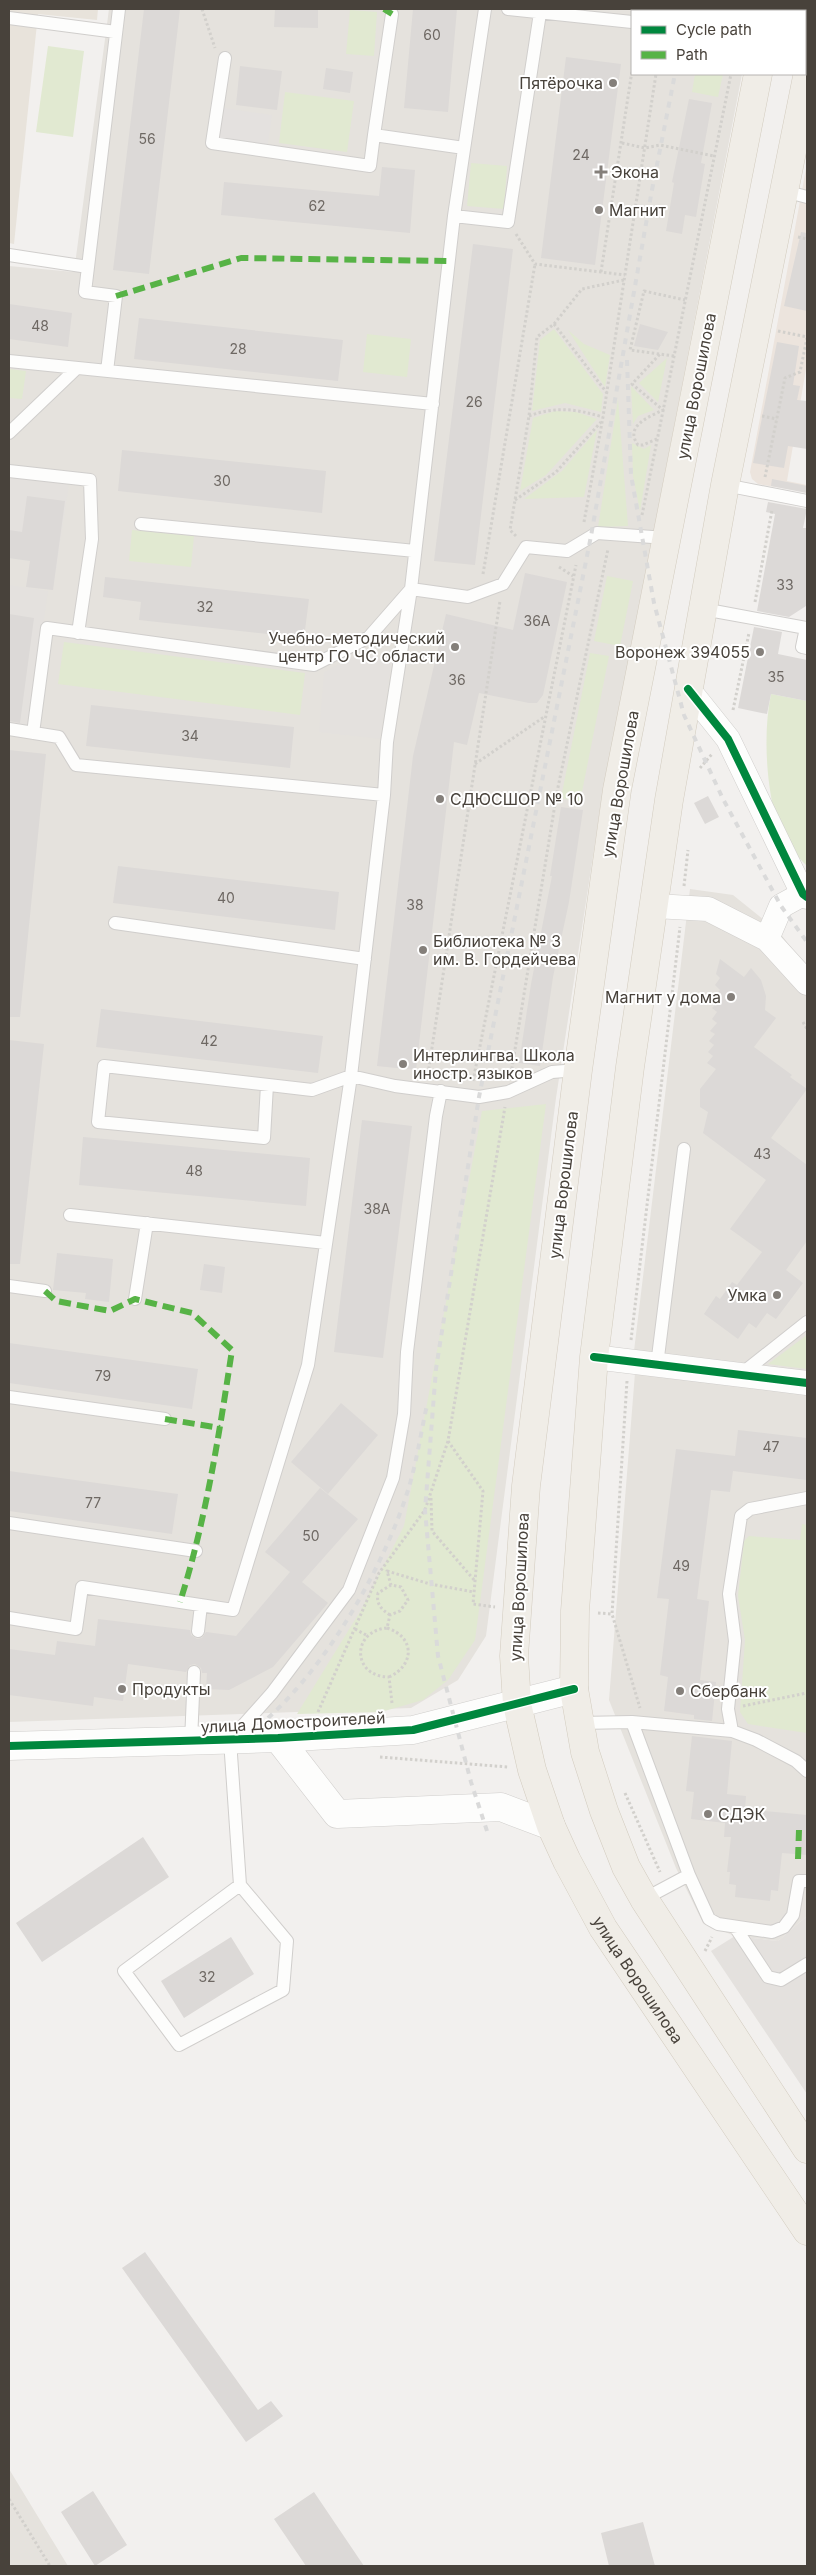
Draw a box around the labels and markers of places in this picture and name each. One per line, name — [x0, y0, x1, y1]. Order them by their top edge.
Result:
place label: Пятёрочка — [519, 73, 603, 93]
marker: Пятёрочка — [607, 77, 619, 89]
place label: Экона — [611, 162, 659, 182]
marker: Экона — [595, 166, 607, 178]
place label: Магнит — [609, 200, 667, 220]
marker: Магнит — [593, 204, 605, 216]
place label: Учебно-методический центр ГО ЧС области — [268, 628, 445, 666]
marker: Учебно-методический центр ГО ЧС области — [449, 641, 461, 653]
place label: Воронеж 394055 — [615, 642, 750, 662]
marker: Воронеж 394055 — [754, 646, 766, 658]
place label: СДЮСШОР № 10 — [450, 789, 584, 809]
marker: СДЮСШОР № 10 — [434, 793, 446, 805]
place label: Библиотека № 3 им. В. Гордейчева — [433, 931, 576, 969]
marker: Библиотека № 3 им. В. Гордейчева — [417, 944, 429, 956]
place label: Магнит у дома — [605, 987, 721, 1007]
marker: Магнит у дома — [725, 991, 737, 1003]
place label: Интерлингва. Школа иностр. языков — [413, 1045, 575, 1083]
marker: Интерлингва. Школа иностр. языков — [397, 1058, 409, 1070]
place label: Умка — [728, 1285, 767, 1305]
marker: Умка — [771, 1289, 783, 1301]
place label: Продукты — [132, 1679, 210, 1699]
place label: Сбербанк — [690, 1681, 767, 1701]
marker: Продукты — [116, 1683, 128, 1695]
marker: Сбербанк — [674, 1685, 686, 1697]
place label: СДЭК — [718, 1804, 765, 1824]
marker: СДЭК — [702, 1808, 714, 1820]

